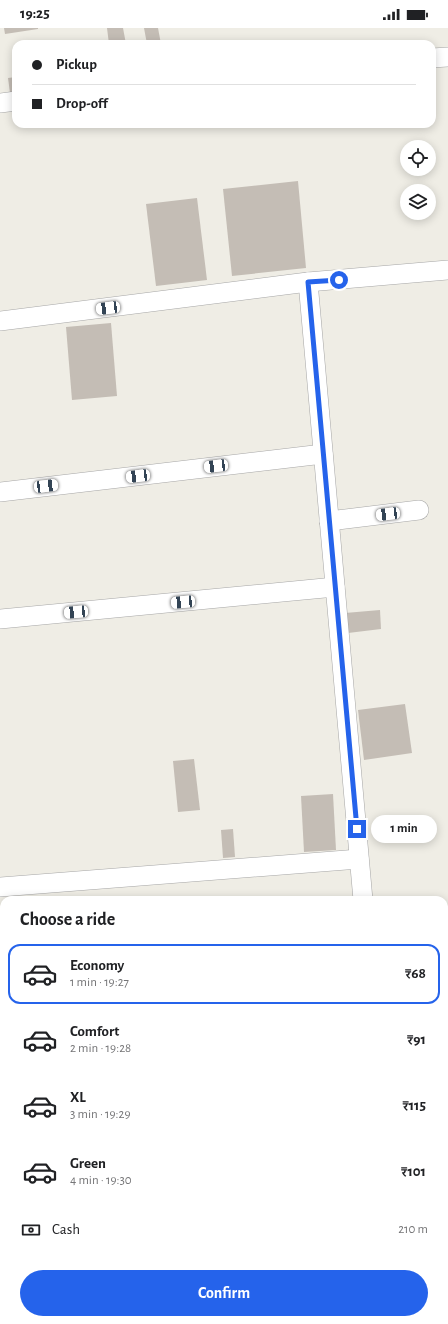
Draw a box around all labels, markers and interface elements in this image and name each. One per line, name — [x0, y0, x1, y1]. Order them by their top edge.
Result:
text: 19:25 — [20, 6, 50, 21]
text: Pickup — [56, 57, 97, 72]
text: Drop-off — [56, 96, 108, 111]
map controls — [400, 140, 436, 220]
button: locate — [400, 140, 436, 176]
button: layers — [400, 184, 436, 220]
route start — [330, 271, 348, 289]
car — [95, 301, 121, 315]
car — [203, 459, 229, 473]
car — [125, 469, 151, 483]
car — [33, 479, 59, 493]
car — [375, 507, 401, 521]
car — [171, 595, 195, 609]
car — [64, 605, 88, 619]
callout: 1 min — [371, 815, 437, 843]
route end — [348, 820, 366, 838]
text: 1 min — [390, 822, 418, 835]
text: Choose a ride — [20, 911, 115, 929]
icon: car — [22, 956, 58, 992]
text: Economy — [70, 958, 124, 973]
text: ₹68 — [405, 966, 426, 981]
text: 1 min · 19:27 — [70, 976, 129, 989]
icon: car — [22, 1022, 58, 1058]
text: Comfort — [70, 1024, 119, 1039]
text: ₹91 — [407, 1032, 426, 1047]
text: 2 min · 19:28 — [70, 1042, 131, 1055]
icon: car — [22, 1088, 58, 1124]
text: XL — [70, 1090, 86, 1105]
text: ₹115 — [402, 1098, 426, 1113]
text: 3 min · 19:29 — [70, 1108, 131, 1121]
icon: car — [22, 1154, 58, 1190]
text: Green — [70, 1156, 106, 1171]
text: ₹101 — [401, 1164, 426, 1179]
text: 4 min · 19:30 — [70, 1174, 132, 1187]
icon: cash — [20, 1219, 42, 1241]
text: Cash — [52, 1222, 80, 1237]
text: 210 m — [398, 1223, 428, 1236]
button: Confirm — [20, 1270, 428, 1316]

